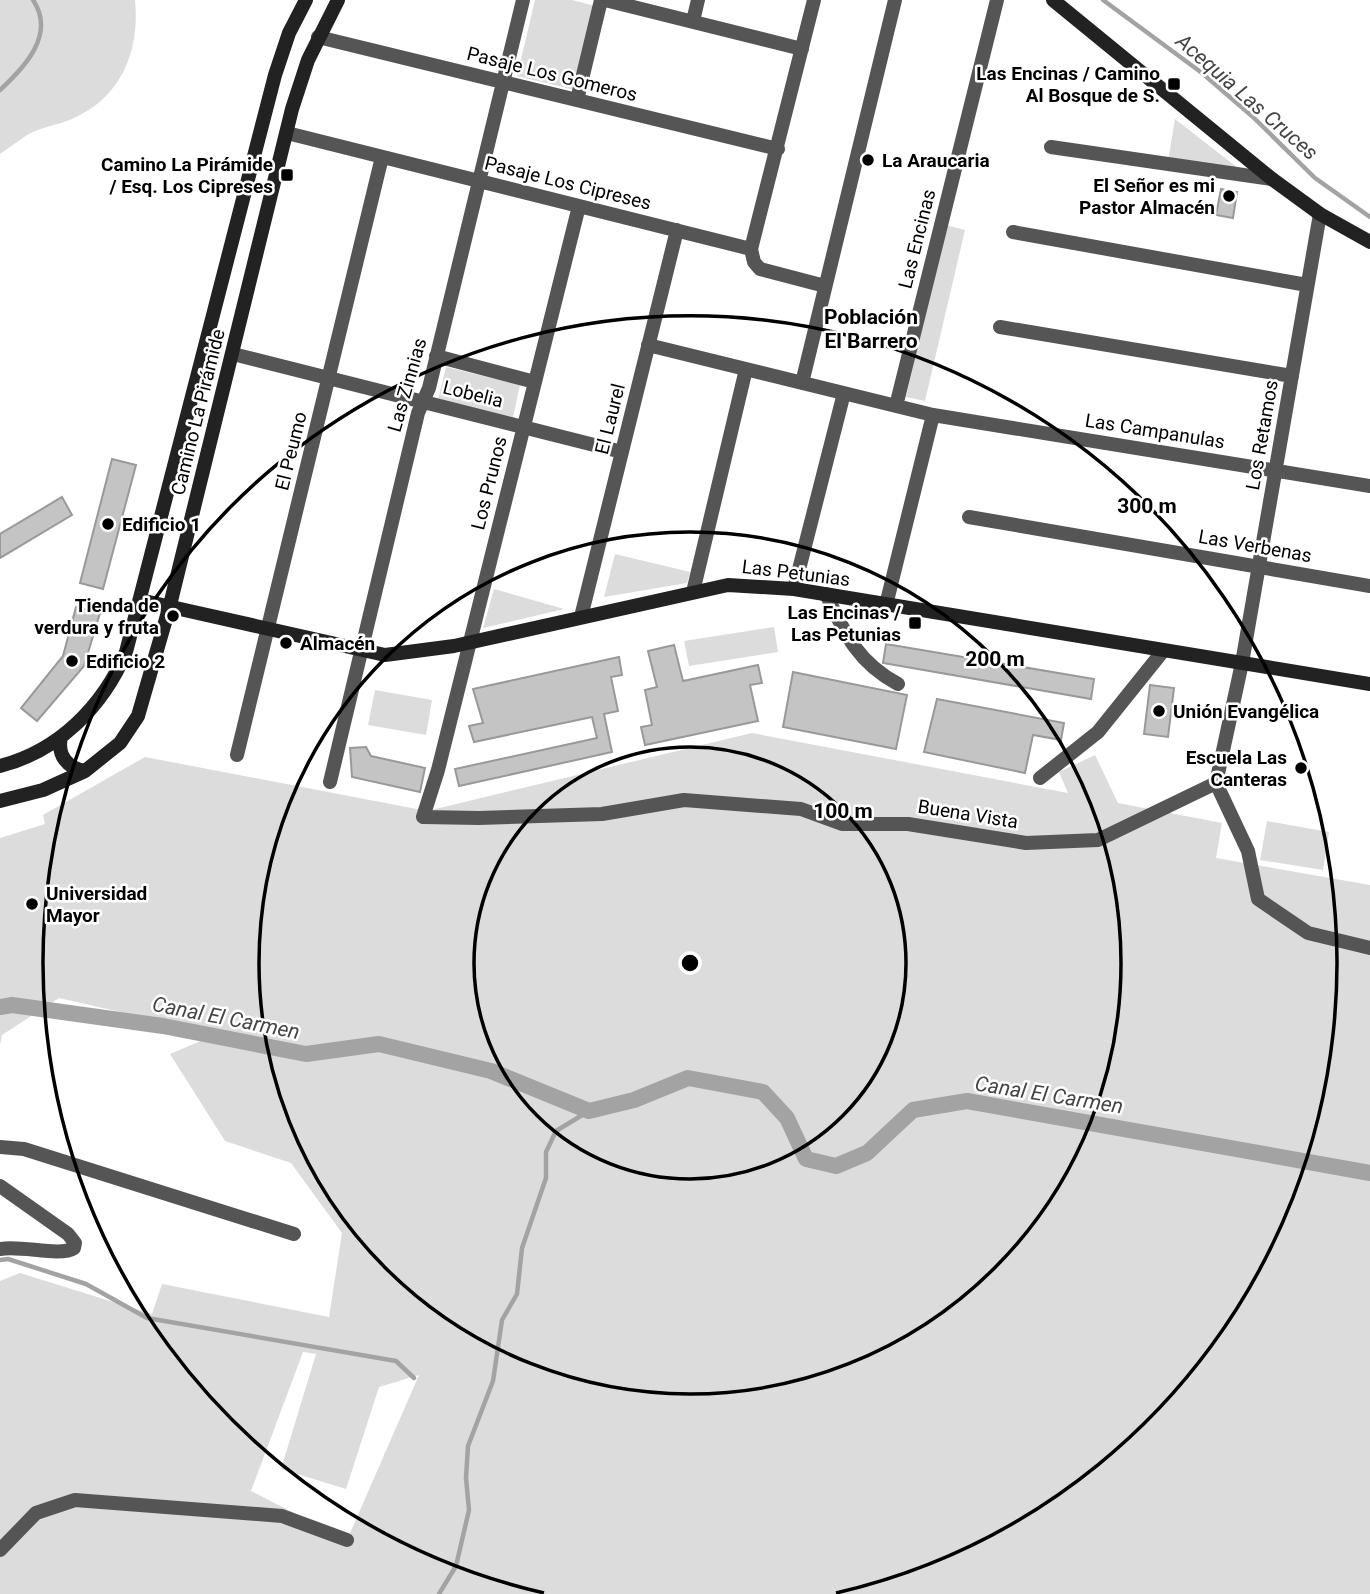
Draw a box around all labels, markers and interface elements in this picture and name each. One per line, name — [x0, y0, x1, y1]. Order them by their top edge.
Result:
water label: Acequia Las Cruces — [1171, 28, 1323, 165]
street label: Pasaje Los Gomeros — [464, 42, 640, 106]
place label: Las Encinas / Camino Al Bosque de S. — [976, 62, 1160, 107]
marker: Las Encinas / Camino Al Bosque de S. — [1166, 76, 1182, 92]
place label: La Araucaria — [882, 149, 990, 172]
street label: Pasaje Los Cipreses — [482, 151, 654, 215]
marker: La Araucaria — [860, 152, 876, 168]
place label: Camino La Pirámide / Esq. Los Cipreses — [101, 153, 273, 198]
marker: Camino La Pirámide / Esq. Los Cipreses — [279, 167, 295, 183]
place label: El Señor es mi Pastor Almacén — [1079, 174, 1215, 219]
street label: Las Encinas — [894, 187, 940, 291]
marker: El Señor es mi Pastor Almacén — [1221, 188, 1237, 204]
district label: Población El Barrero — [824, 305, 918, 353]
street label: Camino La Pirámide — [166, 327, 230, 497]
street label: Las Zinnias — [383, 335, 431, 435]
street label: Lobelia — [440, 375, 506, 413]
street label: Los Retamos — [1241, 378, 1283, 492]
street label: El Laurel — [590, 381, 630, 457]
street label: El Peumo — [270, 409, 312, 493]
street label: Las Campanulas — [1083, 409, 1227, 453]
street label: Los Prunos — [466, 434, 512, 532]
text: 300 m — [1117, 494, 1177, 518]
place label: Edificio 1 — [122, 513, 201, 536]
marker: Edificio 1 — [100, 516, 116, 532]
street label: Las Verbenas — [1197, 525, 1313, 567]
street label: Las Petunias — [741, 555, 851, 591]
place label: Tienda de verdura y fruta — [34, 594, 159, 639]
place label: Las Encinas / Las Petunias — [787, 601, 901, 646]
marker: Tienda de verdura y fruta — [165, 608, 181, 624]
marker: Las Encinas / Las Petunias — [907, 615, 923, 631]
place label: Almacén — [300, 632, 375, 655]
marker: Almacén — [278, 635, 294, 651]
text: 200 m — [965, 647, 1025, 671]
place label: Edificio 2 — [86, 650, 165, 673]
marker: Edificio 2 — [64, 653, 80, 669]
place label: Unión Evangélica — [1173, 700, 1319, 723]
marker: Unión Evangélica — [1151, 703, 1167, 719]
place label: Escuela Las Canteras — [1186, 746, 1287, 791]
marker: Escuela Las Canteras — [1293, 760, 1309, 776]
street label: Buena Vista — [916, 795, 1020, 833]
text: 100 m — [813, 799, 873, 823]
place label: Universidad Mayor — [46, 882, 147, 927]
marker: Universidad Mayor — [24, 896, 40, 912]
centre of rings — [678, 951, 702, 975]
water label: Canal El Carmen — [150, 992, 302, 1044]
water label: Canal El Carmen — [973, 1071, 1125, 1119]

